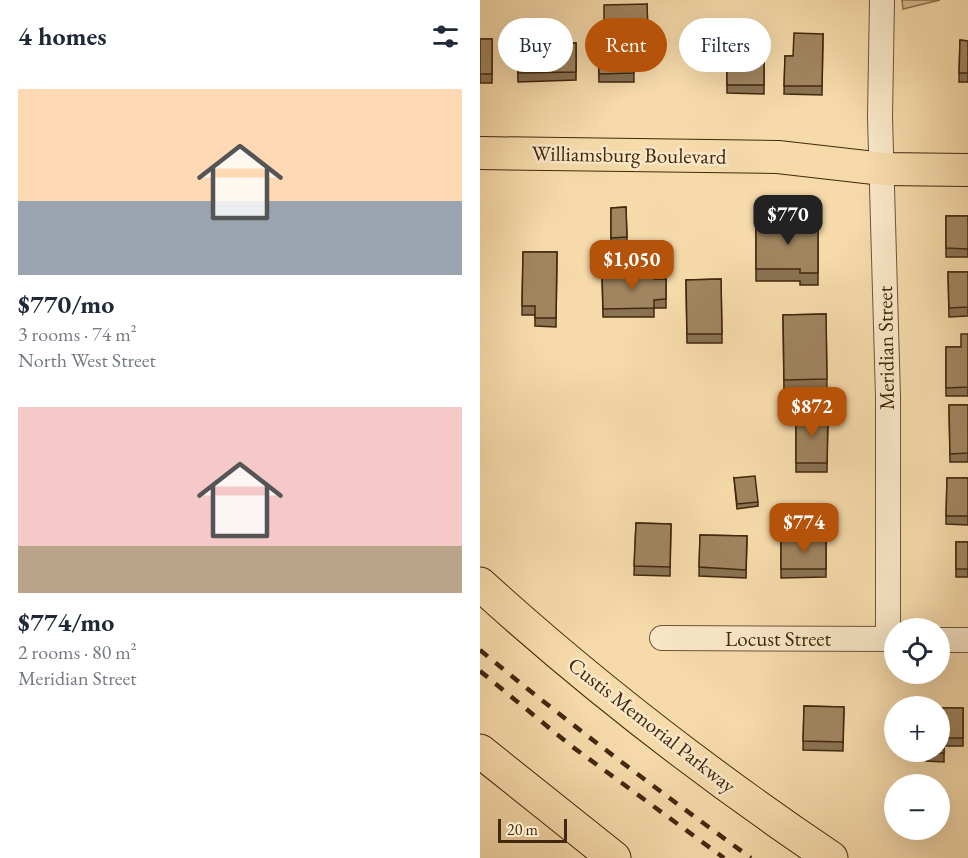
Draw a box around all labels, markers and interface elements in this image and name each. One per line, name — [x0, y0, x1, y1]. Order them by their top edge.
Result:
chip: Buy — [498, 18, 573, 72]
chip: Rent — [585, 18, 667, 72]
chip: Filters — [679, 18, 771, 72]
text: 4 homes — [18, 19, 107, 53]
icon: filters — [429, 20, 462, 53]
icon: home — [186, 128, 294, 236]
street label: Williamsburg Boulevard — [531, 139, 727, 170]
pin: $770 — [752, 195, 824, 246]
text: $770 — [768, 201, 808, 227]
pin: $1,050 — [583, 240, 681, 291]
text: $1,050 — [604, 246, 660, 272]
street label: Meridian Street — [871, 285, 900, 410]
text: $770/mo — [18, 287, 114, 321]
text: 3 rooms · 74 m² — [18, 321, 137, 347]
text: North West Street — [18, 347, 156, 373]
pin: $872 — [776, 387, 848, 438]
text: $872 — [792, 393, 832, 419]
icon: home — [186, 446, 294, 554]
pin: $774 — [768, 503, 840, 554]
text: $774 — [784, 509, 824, 535]
text: $774/mo — [18, 605, 114, 639]
map controls — [884, 618, 950, 840]
button: locate — [884, 618, 950, 684]
street label: Locust Street — [725, 625, 831, 652]
text: 2 rooms · 80 m² — [18, 639, 137, 665]
street label: Custis Memorial Parkway — [563, 651, 742, 799]
text: Meridian Street — [18, 665, 137, 691]
button: + — [884, 696, 950, 762]
button: − — [884, 774, 950, 840]
scale bar — [498, 816, 567, 844]
text: 20 m — [507, 819, 538, 840]

